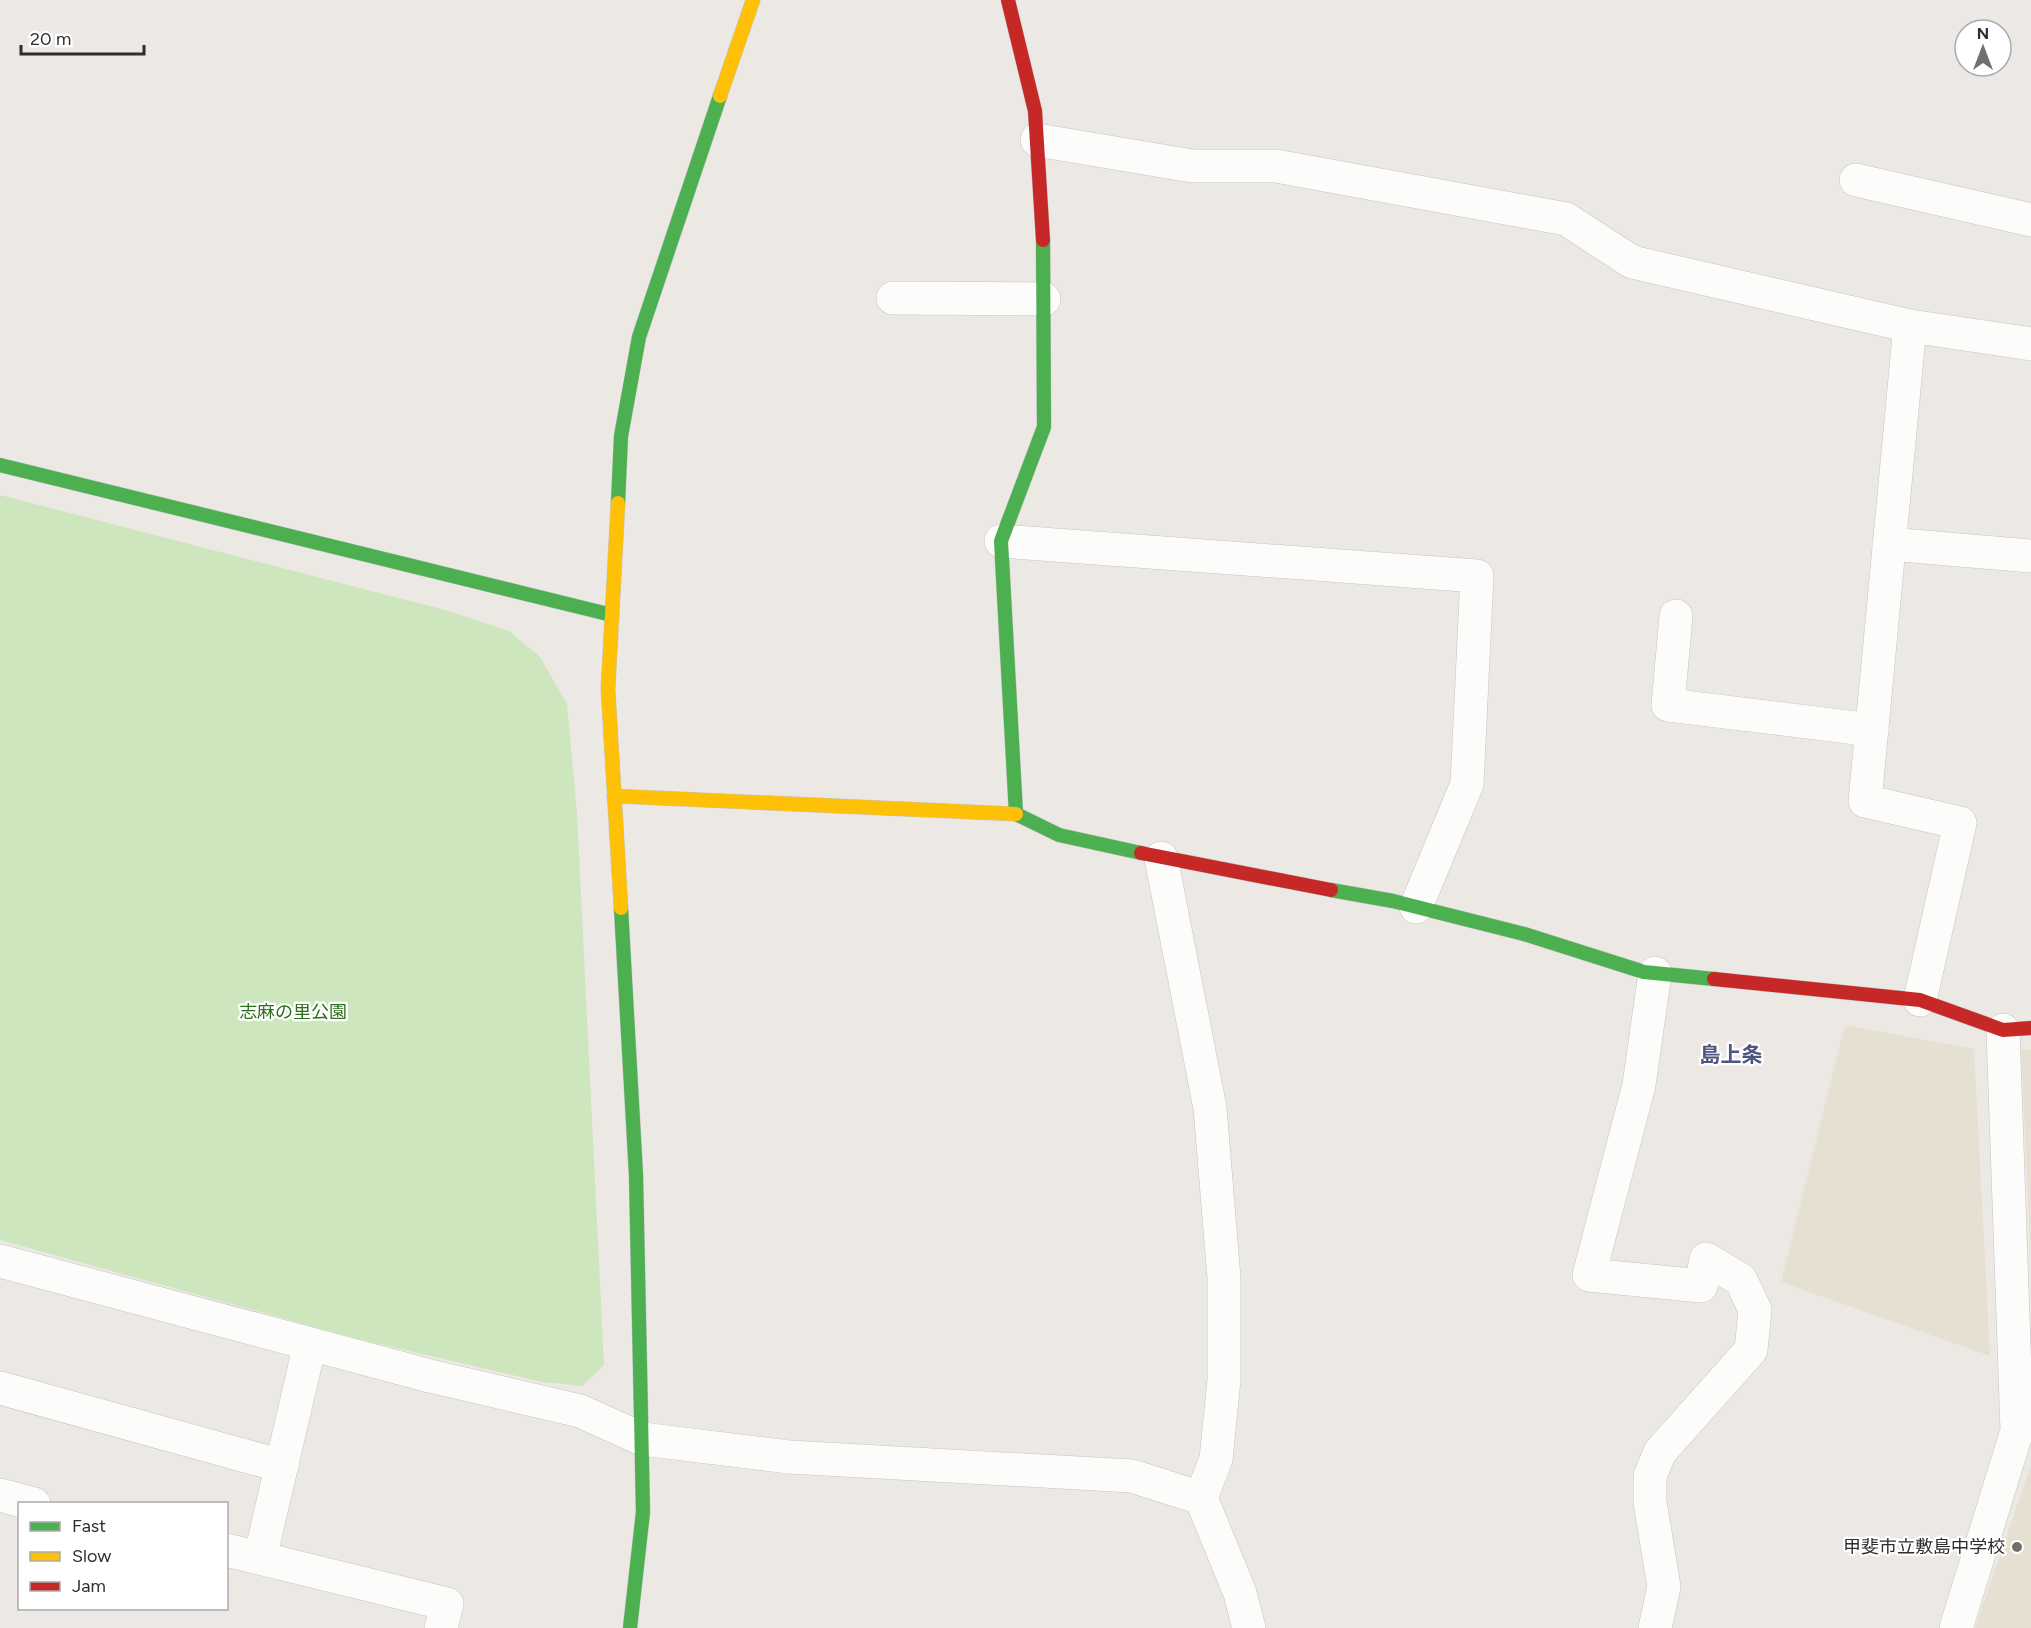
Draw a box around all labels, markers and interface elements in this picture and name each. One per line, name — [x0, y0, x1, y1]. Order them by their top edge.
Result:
scale bar — [21, 18, 144, 56]
north arrow — [1953, 18, 2013, 78]
text: N — [1977, 24, 1989, 43]
text: 20 m — [30, 28, 71, 50]
park label: 志麻の里公園 — [239, 1001, 347, 1023]
district label: 島上条 — [1700, 1042, 1763, 1067]
legend — [18, 1502, 228, 1610]
text: Fast — [72, 1515, 106, 1537]
place label: 甲斐市立敷島中学校 — [1843, 1536, 2005, 1558]
marker: 甲斐市立敷島中学校 — [2010, 1540, 2024, 1554]
text: Slow — [72, 1545, 111, 1567]
text: Jam — [72, 1575, 106, 1597]

